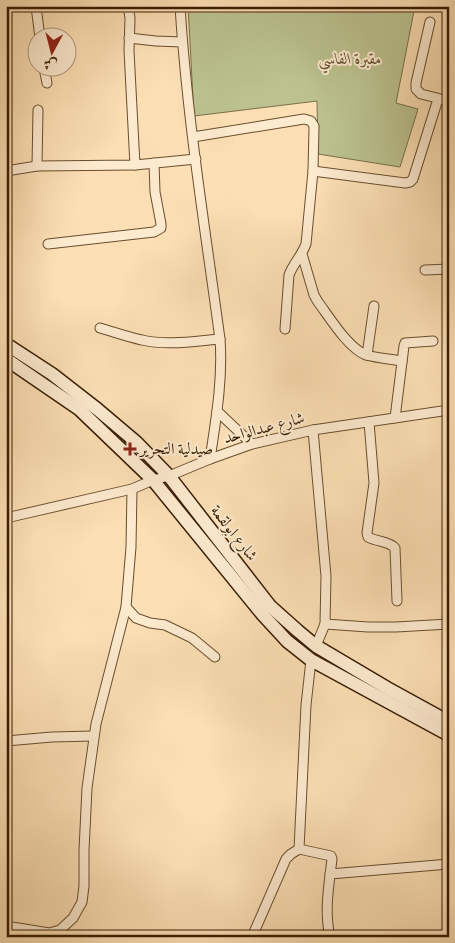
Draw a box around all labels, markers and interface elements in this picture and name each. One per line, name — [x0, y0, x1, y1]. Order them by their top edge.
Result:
north arrow — [28, 28, 78, 78]
park label: مقبرة الفاسي — [318, 49, 382, 74]
text: ش — [42, 55, 58, 74]
street label: شارع عبدالواحد — [221, 408, 307, 451]
place label: صيدلية التحرير — [138, 439, 213, 459]
marker: صيدلية التحرير — [124, 443, 136, 455]
street label: شارع ابولقمة — [204, 501, 262, 567]

